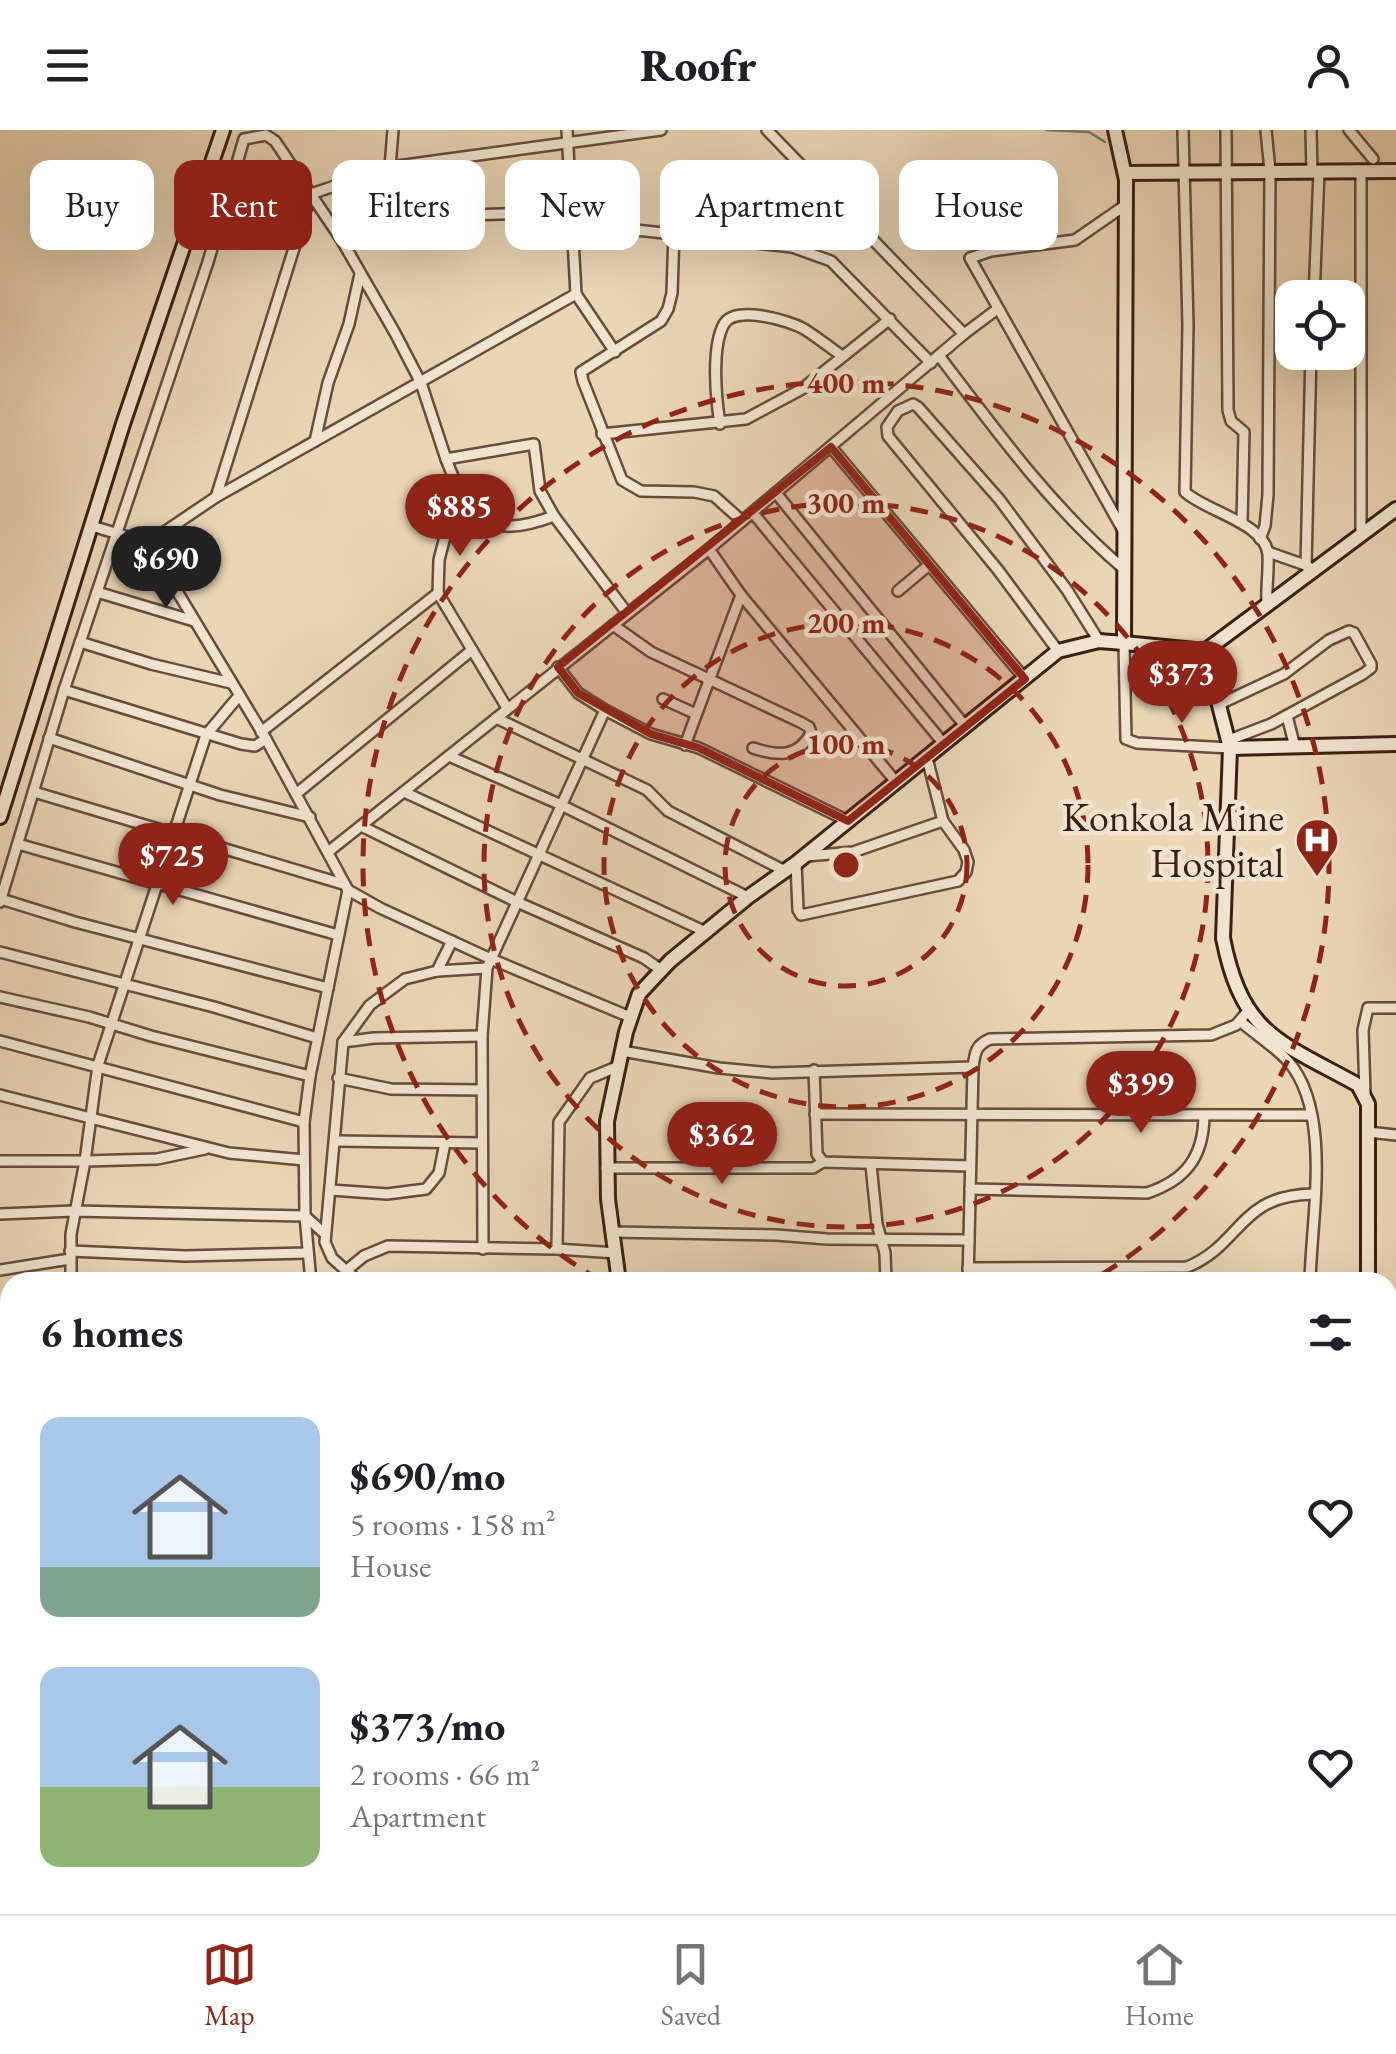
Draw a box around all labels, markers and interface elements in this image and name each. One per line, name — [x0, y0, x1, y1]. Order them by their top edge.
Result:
text: Roofr — [640, 36, 756, 94]
icon: menu — [40, 38, 95, 93]
icon: person — [1301, 38, 1356, 93]
chip: Buy — [30, 160, 154, 250]
chip: Rent — [174, 160, 312, 250]
chip: Filters — [332, 160, 485, 250]
chip: New — [505, 160, 640, 250]
chip: Apartment — [660, 160, 879, 250]
chip: House — [899, 160, 1058, 250]
map controls — [1275, 280, 1365, 370]
button: locate — [1275, 280, 1365, 370]
text: 400 m — [807, 363, 885, 402]
pin: $885 — [401, 474, 519, 559]
text: 300 m — [807, 483, 885, 522]
text: $885 — [427, 485, 493, 527]
pin: $690 — [107, 526, 225, 611]
text: $690 — [133, 537, 199, 579]
text: 200 m — [807, 603, 885, 642]
pin: $373 — [1123, 641, 1241, 726]
text: $373 — [1149, 652, 1215, 694]
text: 100 m — [807, 724, 885, 763]
place label: Konkola Mine Hospital — [1062, 791, 1284, 889]
hospital icon: Konkola Mine Hospital — [1294, 817, 1340, 878]
pin: $725 — [114, 823, 232, 908]
text: $725 — [140, 834, 206, 876]
centre of rings — [828, 847, 864, 883]
pin: $399 — [1082, 1051, 1200, 1136]
text: $399 — [1108, 1062, 1174, 1104]
pin: $362 — [663, 1102, 781, 1187]
text: $362 — [689, 1113, 755, 1155]
text: 6 homes — [40, 1305, 183, 1360]
icon: filters — [1303, 1305, 1358, 1360]
text: $690/mo — [350, 1448, 506, 1503]
icon: home — [120, 1457, 240, 1577]
icon: heart — [1303, 1490, 1358, 1545]
text: 5 rooms · 158 m² — [350, 1503, 556, 1545]
text: House — [350, 1545, 431, 1587]
text: $373/mo — [350, 1698, 506, 1753]
icon: home — [120, 1707, 240, 1827]
icon: heart — [1303, 1740, 1358, 1795]
text: 2 rooms · 66 m² — [350, 1753, 540, 1795]
text: Apartment — [350, 1795, 486, 1837]
tab: Map — [202, 1937, 257, 2033]
tab: Saved — [661, 1937, 721, 2033]
tab: Home — [1125, 1937, 1194, 2033]

